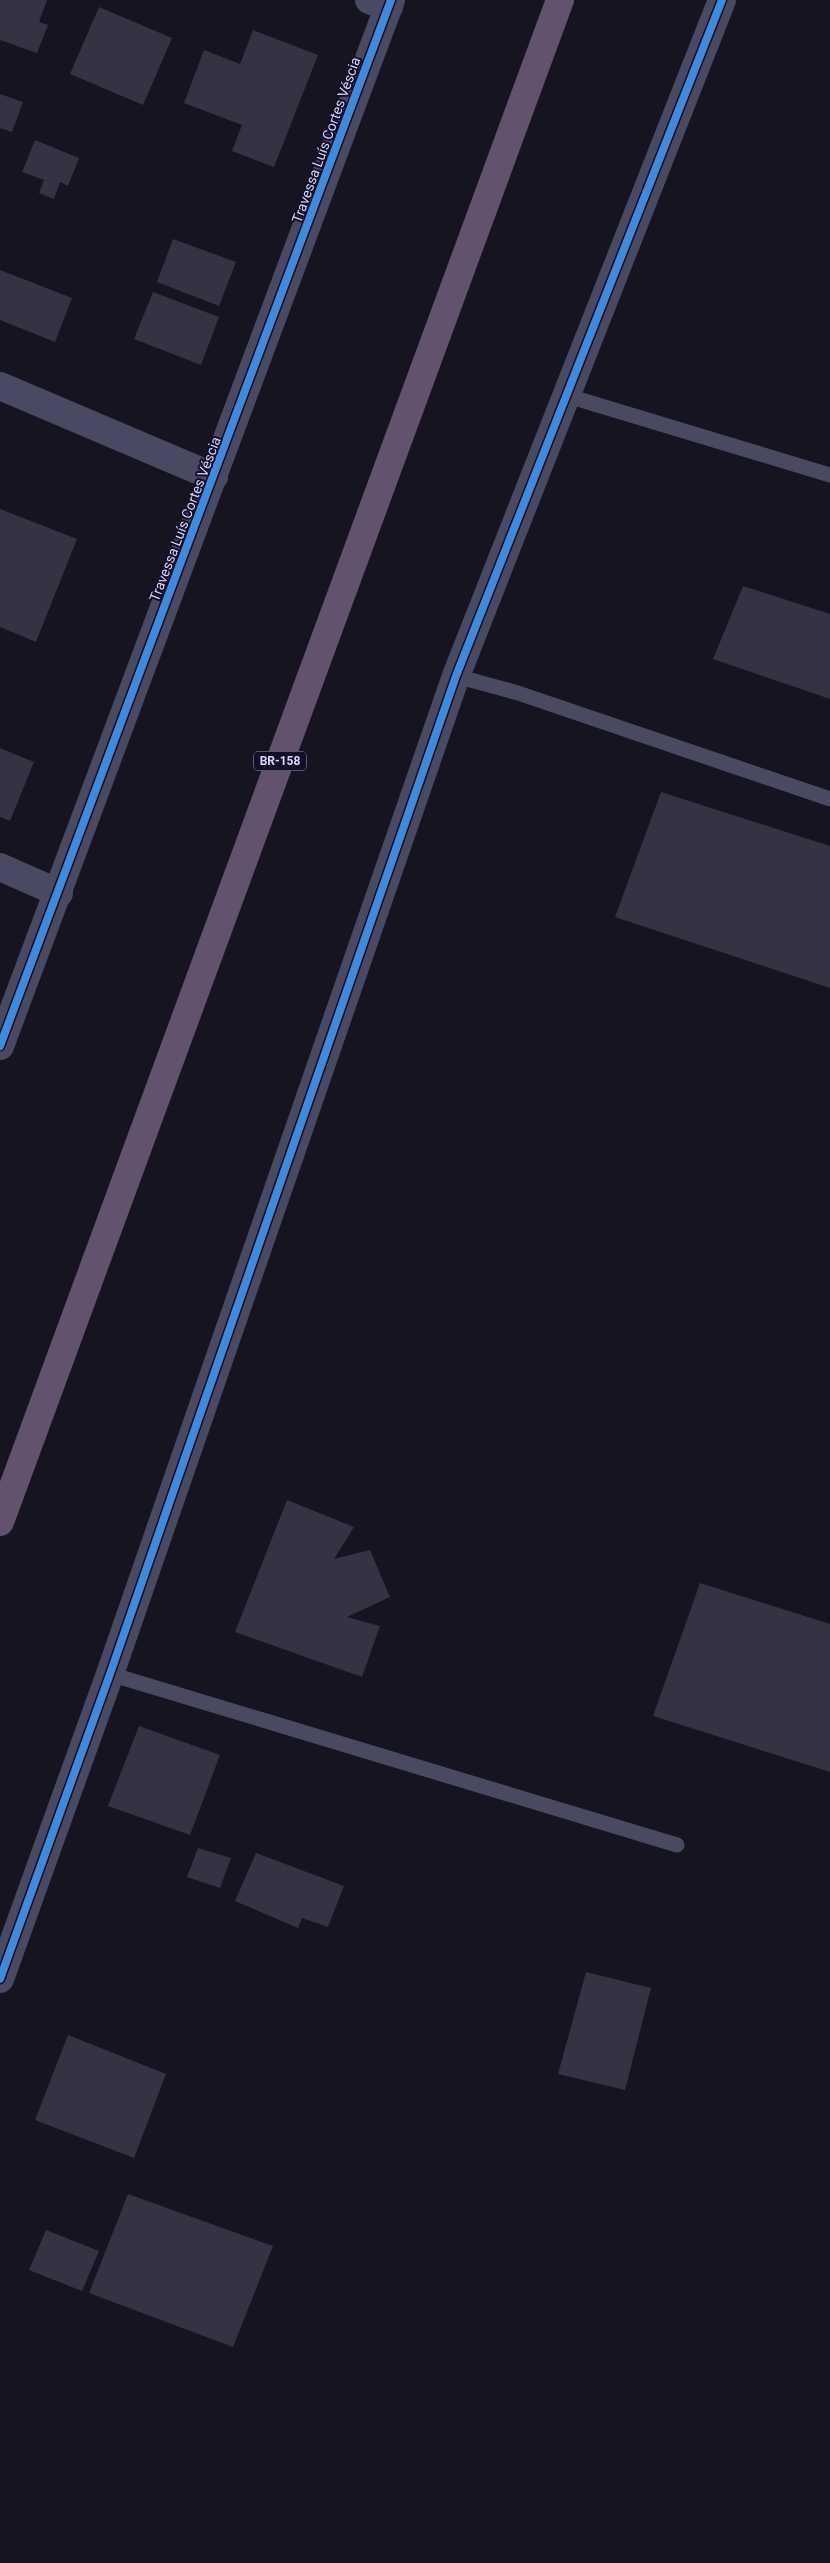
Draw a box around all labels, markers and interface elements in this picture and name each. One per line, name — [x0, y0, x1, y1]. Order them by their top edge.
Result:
street label: Travessa Luís Cortes Véscia — [289, 55, 363, 225]
street label: Travessa Luís Cortes Véscia — [146, 434, 224, 604]
road number: BR-158 — [254, 751, 306, 770]

